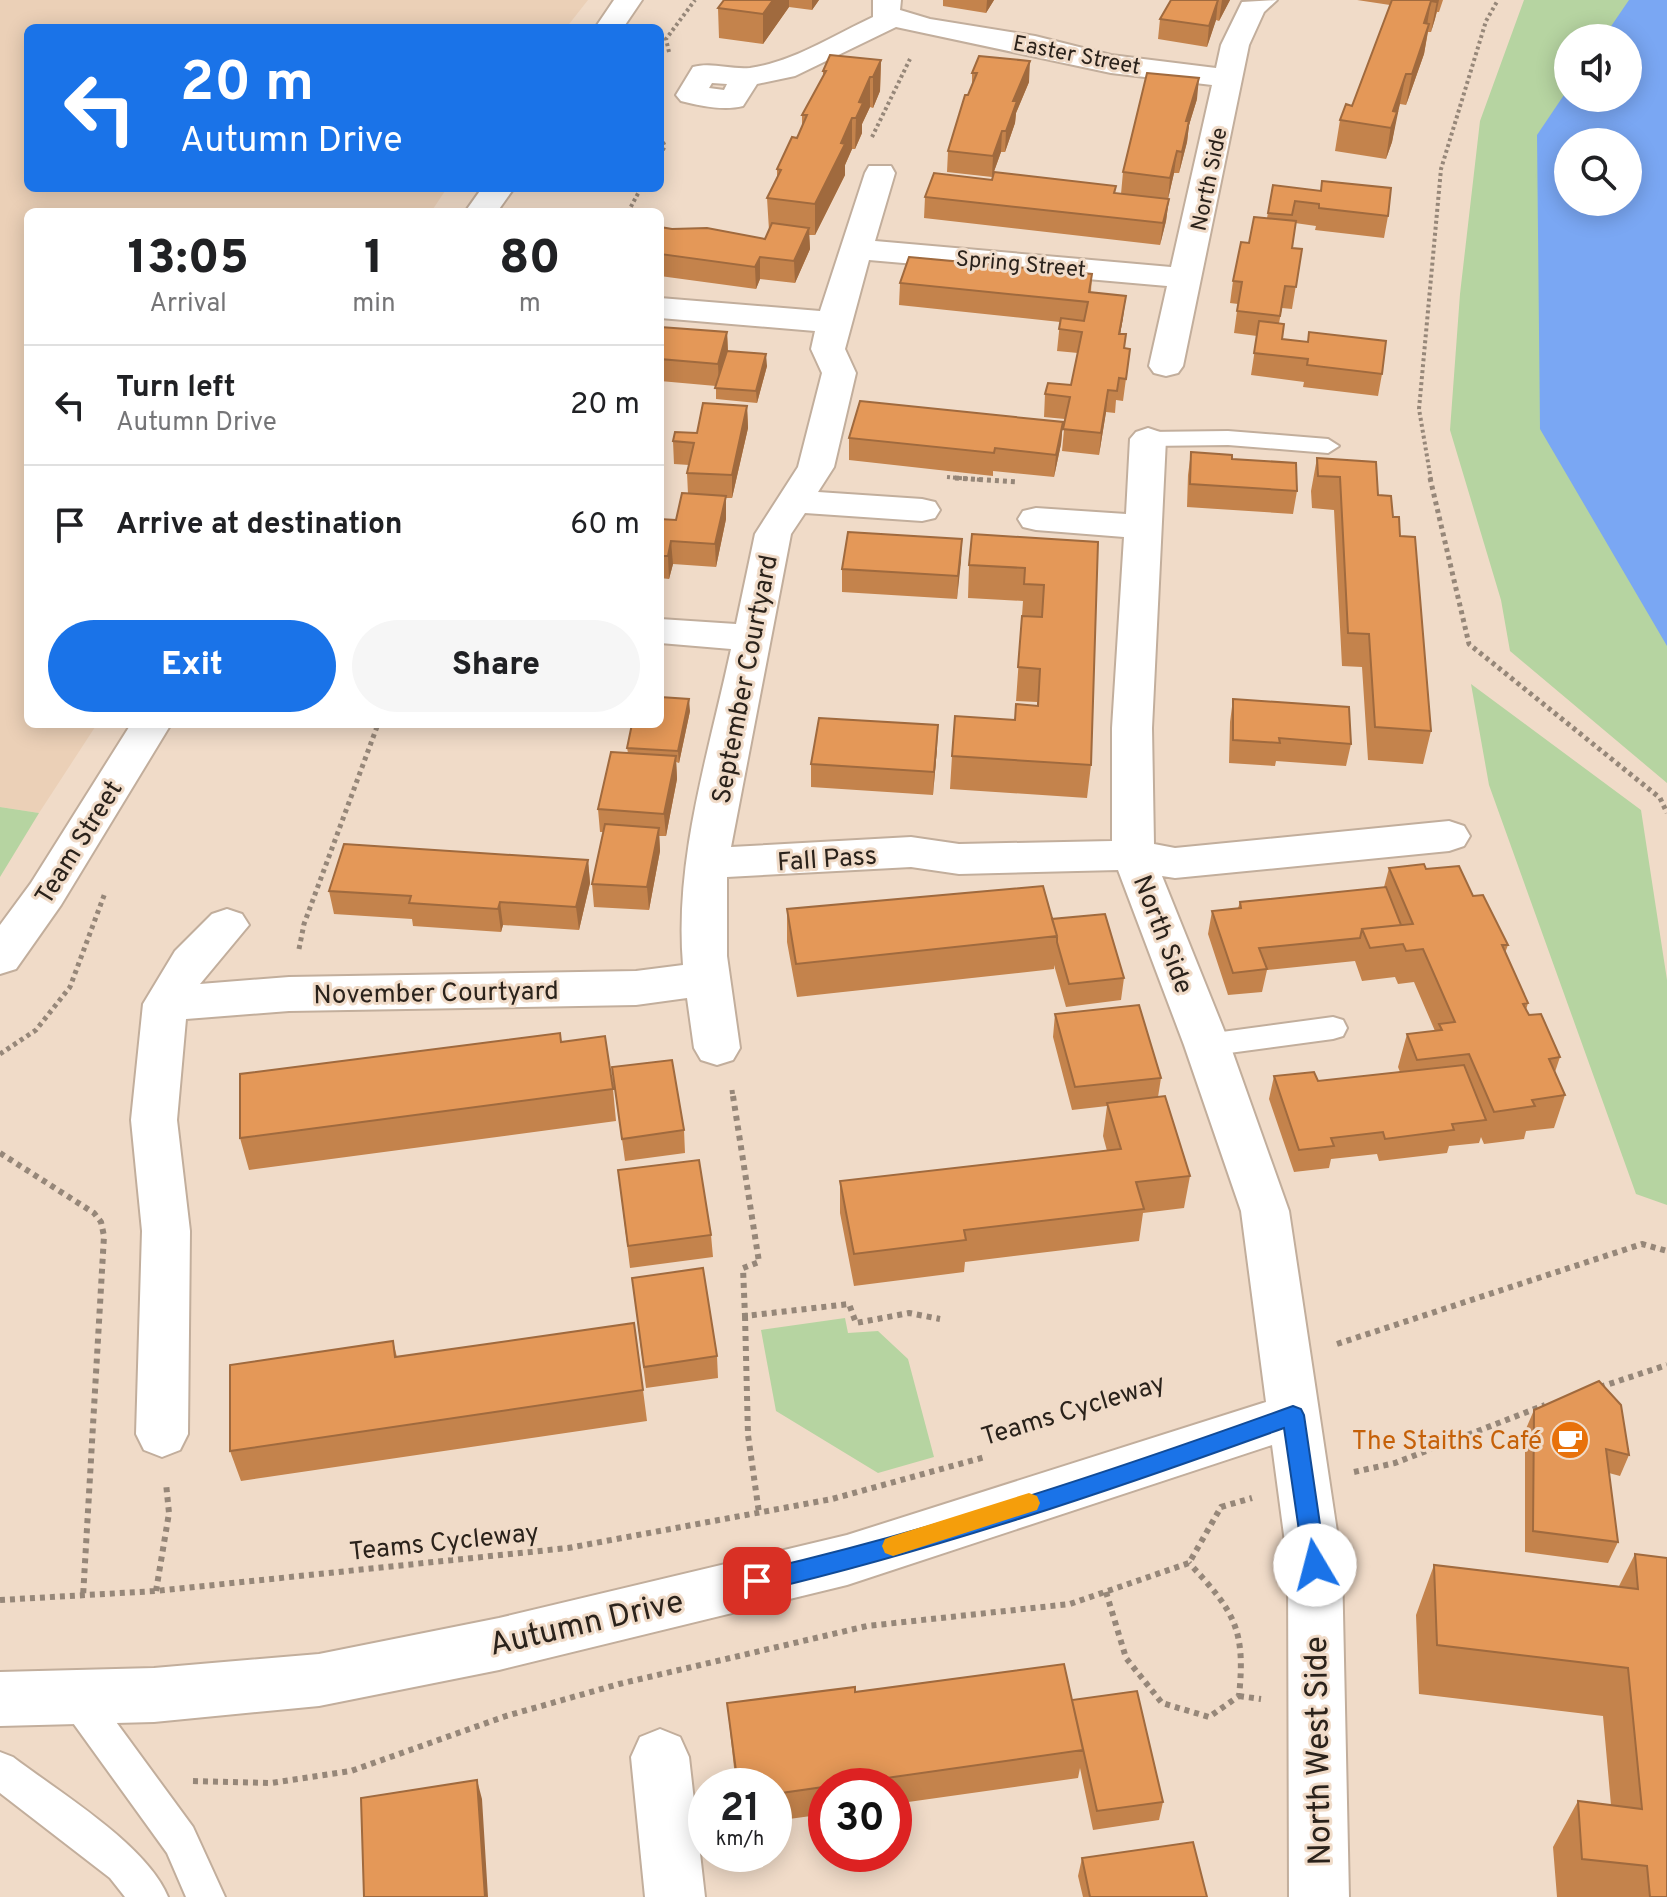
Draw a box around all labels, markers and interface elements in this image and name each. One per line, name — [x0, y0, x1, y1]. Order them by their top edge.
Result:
map controls — [1554, 24, 1642, 216]
button: sound — [1554, 24, 1642, 112]
street label: Easter Street — [1011, 31, 1143, 82]
text: 20 m — [180, 50, 314, 120]
icon: left — [48, 56, 152, 160]
text: Autumn Drive — [180, 119, 403, 165]
street label: North Side — [1186, 125, 1235, 234]
button: search — [1554, 128, 1642, 216]
text: 13:05 — [127, 230, 249, 290]
text: 1 — [364, 230, 384, 290]
text: 80 — [499, 230, 560, 290]
street label: Spring Street — [955, 246, 1087, 285]
text: Arrival — [149, 288, 227, 321]
text: min — [352, 288, 396, 321]
text: m — [519, 288, 541, 321]
text: Turn left — [116, 370, 236, 407]
icon: left — [48, 383, 92, 427]
text: 20 m — [570, 387, 640, 424]
text: Autumn Drive — [116, 407, 277, 440]
icon: arrive — [48, 503, 92, 547]
text: Arrive at destination — [116, 507, 402, 544]
text: 60 m — [570, 507, 640, 544]
street label: September Courtyard — [706, 552, 787, 807]
button: Exit — [48, 620, 336, 712]
button: Share — [352, 620, 640, 712]
street label: Team Street — [29, 775, 131, 912]
street label: Fall Pass — [776, 841, 878, 880]
street label: North Side — [1124, 871, 1199, 999]
street label: November Courtyard — [313, 976, 559, 1013]
street label: Teams Cycleway — [978, 1368, 1170, 1455]
cafe icon: The Staiths Café — [1549, 1419, 1591, 1461]
place label: The Staiths Café — [1352, 1426, 1542, 1459]
street label: Teams Cycleway — [348, 1517, 541, 1570]
position arrow — [1273, 1523, 1357, 1607]
pin — [723, 1547, 791, 1615]
icon: arrive — [735, 1559, 779, 1603]
street label: Autumn Drive — [486, 1583, 688, 1667]
street label: North West Side — [1298, 1636, 1342, 1866]
speed limit sign: 30 — [808, 1768, 912, 1872]
text: 21 — [720, 1785, 760, 1835]
text: km/h — [716, 1827, 764, 1853]

